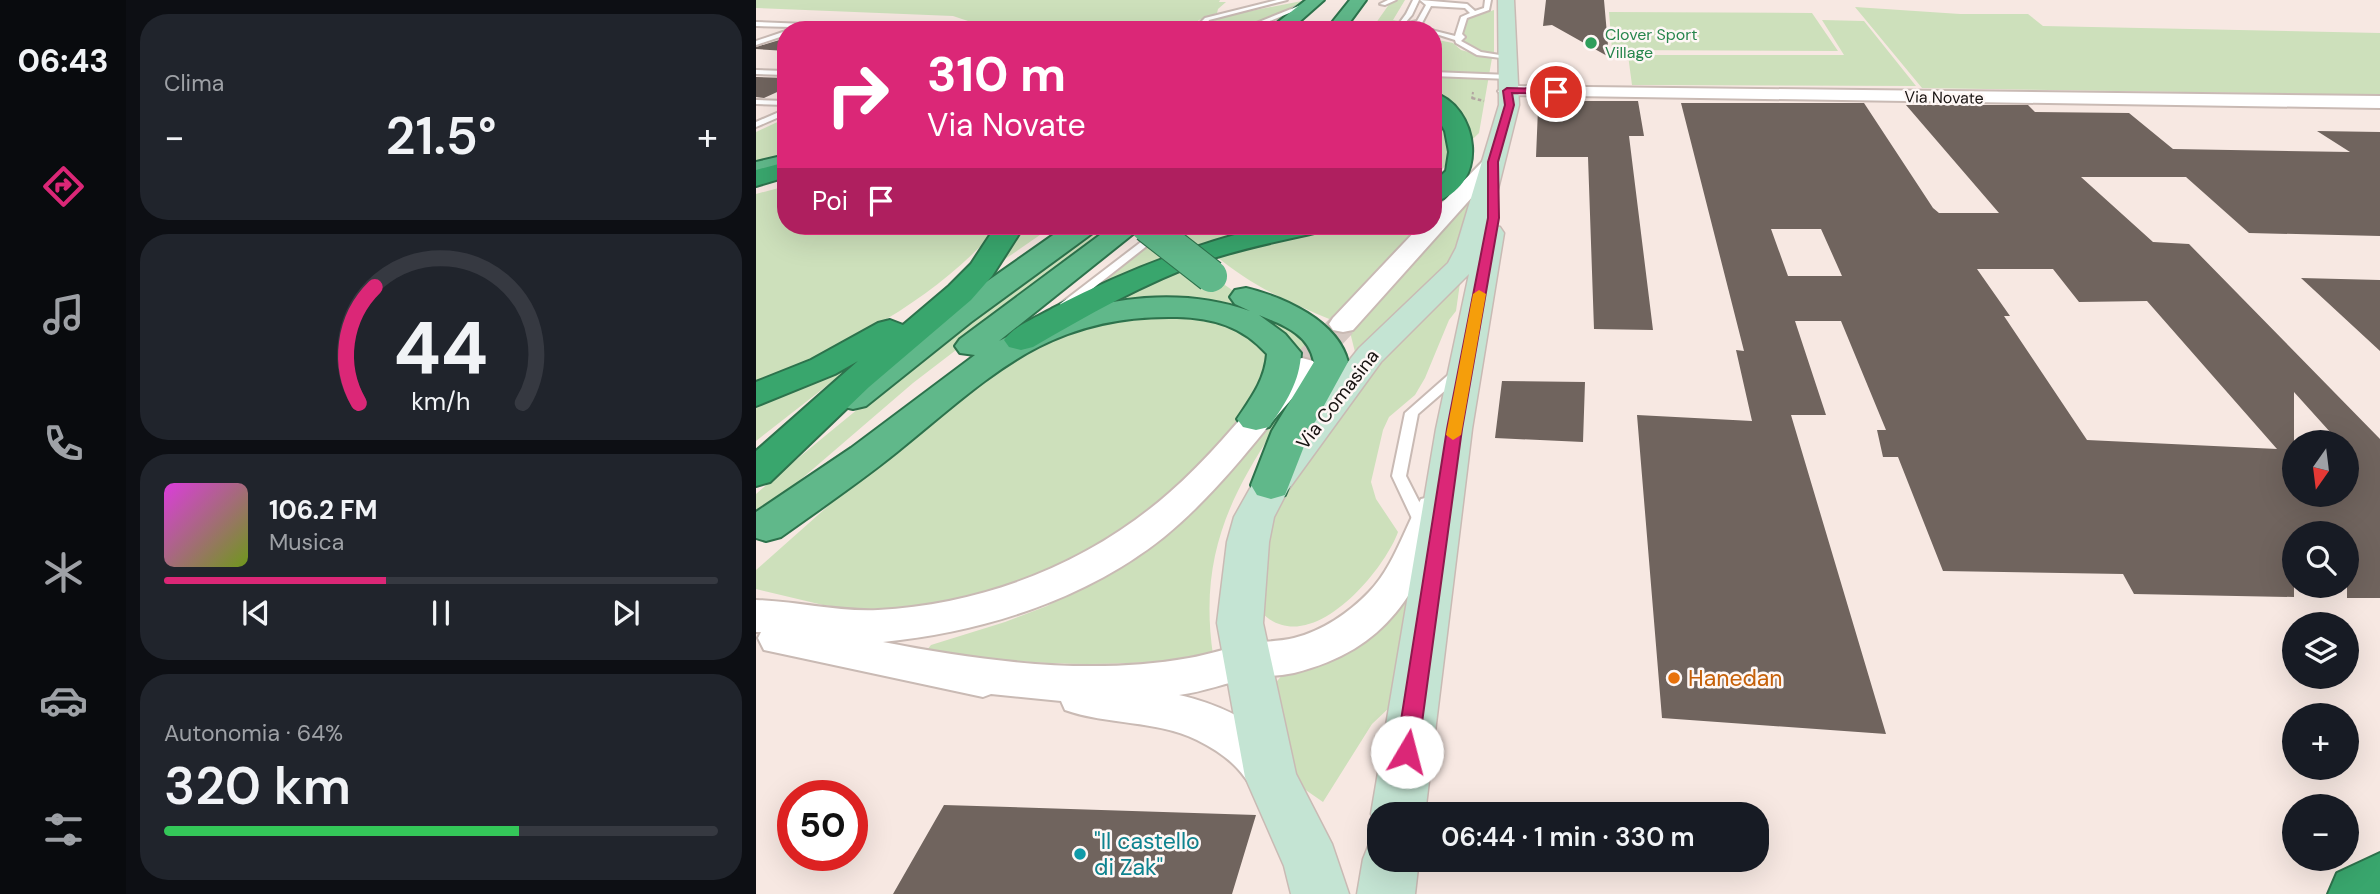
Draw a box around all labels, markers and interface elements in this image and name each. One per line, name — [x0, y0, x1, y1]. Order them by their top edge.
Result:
place label: Clover Sport Village — [1605, 24, 1697, 63]
marker: Clover Sport Village — [1583, 35, 1599, 51]
text: 06:43 — [17, 40, 109, 82]
text: 310 m — [927, 42, 1066, 106]
icon: right — [812, 49, 903, 140]
pin — [1526, 62, 1586, 122]
text: Clima — [164, 68, 224, 98]
icon: arrive — [1537, 73, 1575, 111]
street label: Via Novate — [1904, 86, 1984, 109]
text: 21.5° — [385, 102, 497, 170]
text: Via Novate — [927, 104, 1086, 146]
text: − — [164, 112, 185, 162]
text: + — [697, 112, 718, 162]
icon: directions — [39, 162, 88, 211]
icon: arrive — [862, 182, 900, 220]
text: Poi — [812, 184, 848, 218]
icon: music — [39, 290, 88, 339]
text: 44 — [394, 301, 488, 396]
street label: Via Comasina — [1291, 344, 1384, 454]
text: km/h — [411, 385, 471, 418]
icon: phone — [39, 419, 88, 468]
north arrow — [2282, 430, 2359, 508]
map controls — [2282, 430, 2359, 871]
text: 106.2 FM — [269, 493, 378, 527]
button: search — [2282, 521, 2359, 598]
text: Musica — [269, 527, 344, 557]
icon: climate — [39, 548, 88, 597]
icon: previous — [237, 594, 275, 632]
icon: pause — [422, 594, 460, 632]
icon: next — [607, 594, 645, 632]
button: layers — [2282, 612, 2359, 689]
place label: Hanedan — [1688, 663, 1783, 693]
marker: Hanedan — [1666, 670, 1682, 686]
icon: car — [39, 676, 88, 725]
button: + — [2282, 703, 2359, 780]
position arrow — [1370, 715, 1444, 789]
text: Autonomia · 64% — [164, 718, 343, 748]
text: 320 km — [164, 752, 351, 820]
speed limit sign: 50 — [777, 780, 868, 871]
button: − — [2282, 794, 2359, 871]
icon: filters — [39, 805, 88, 854]
text: 06:44 · 1 min · 330 m — [1441, 820, 1695, 854]
place label: "Il castello di Zak" — [1094, 826, 1200, 882]
marker: "Il castello di Zak" — [1072, 846, 1088, 862]

